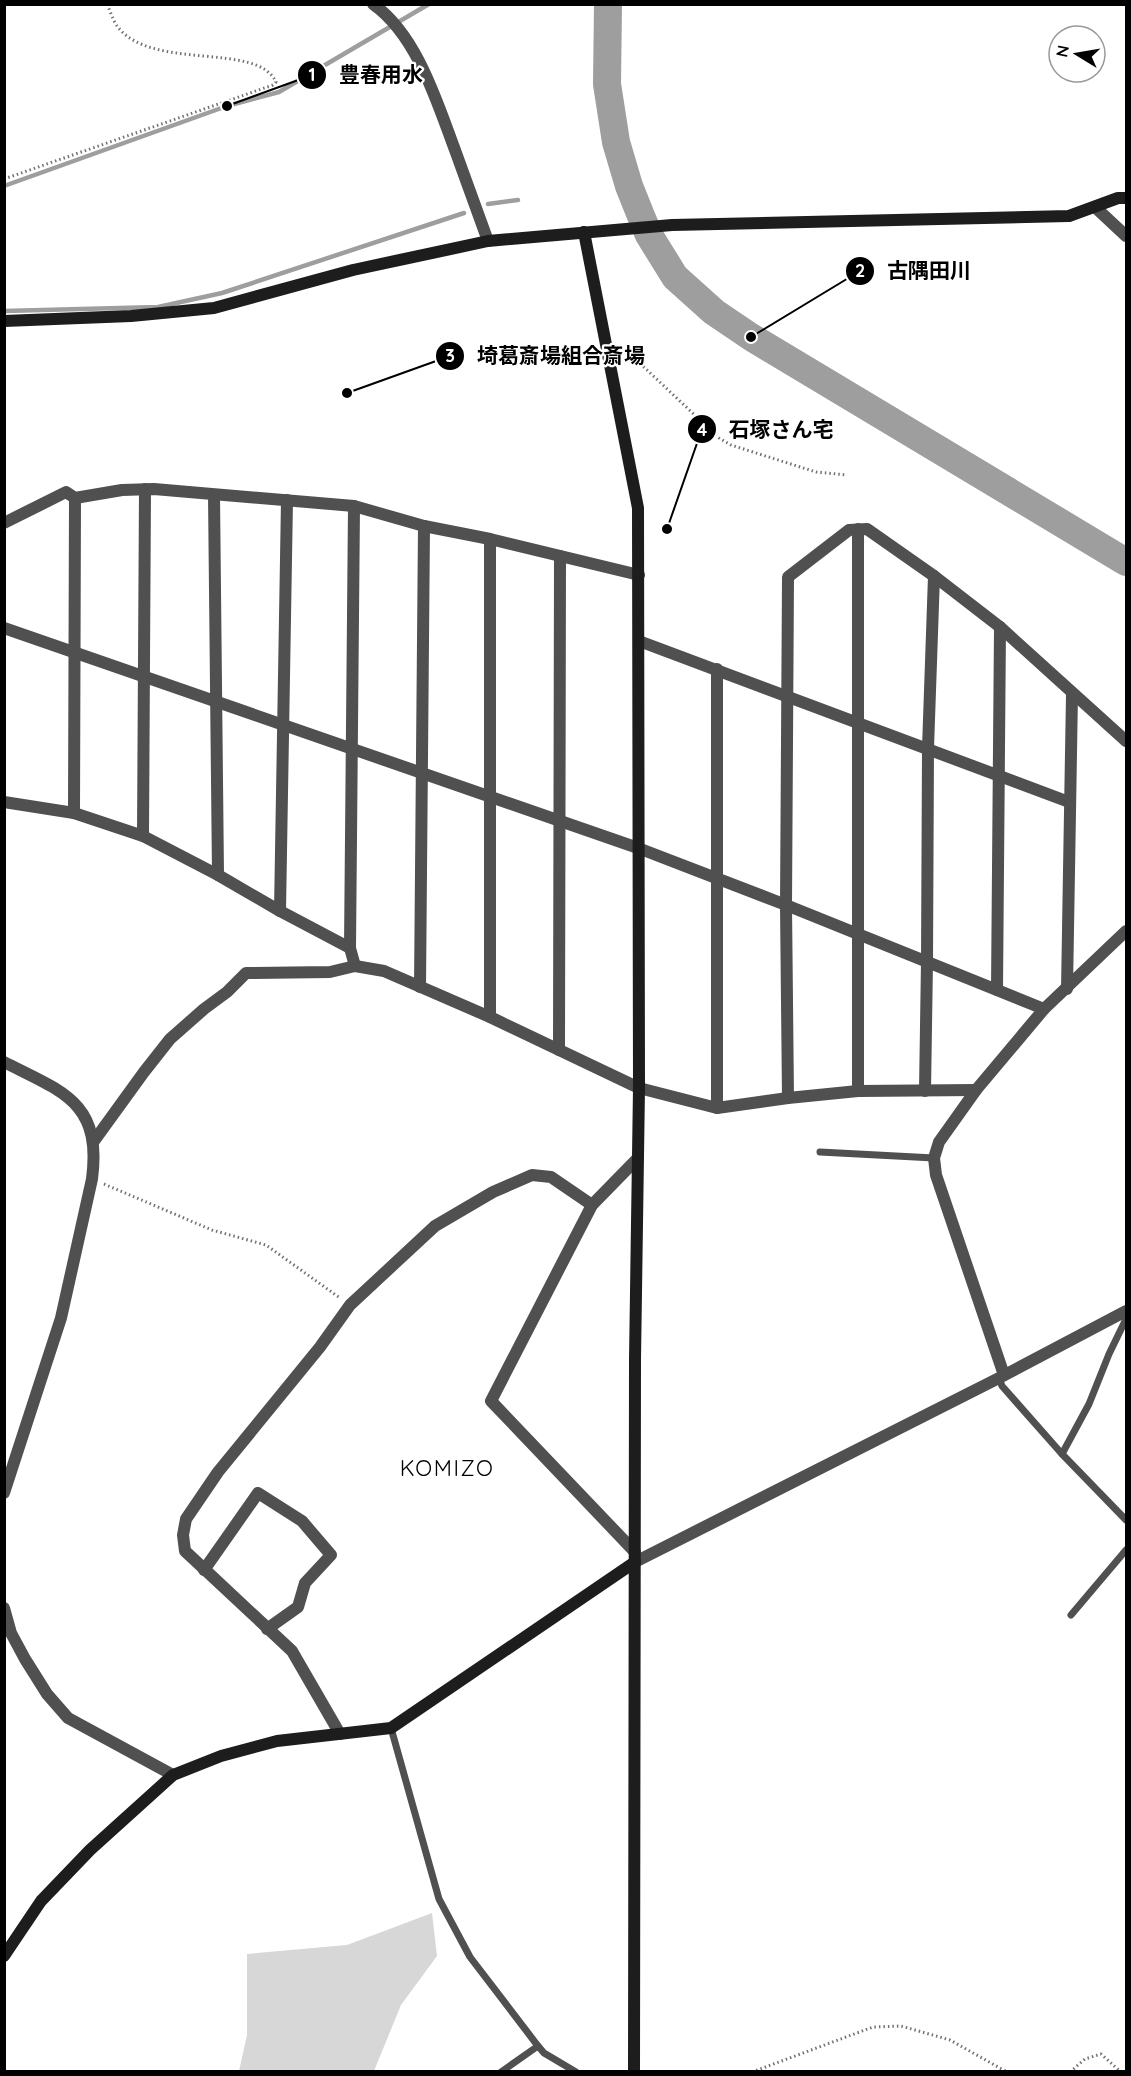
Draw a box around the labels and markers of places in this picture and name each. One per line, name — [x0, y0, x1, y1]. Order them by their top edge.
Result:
callout: 豊春用水 — [297, 56, 435, 95]
callout: 古隅田川 — [845, 251, 983, 290]
callout: 埼葛斎場組合斎場 — [435, 337, 657, 376]
callout: 石塚さん宅 — [687, 410, 846, 449]

